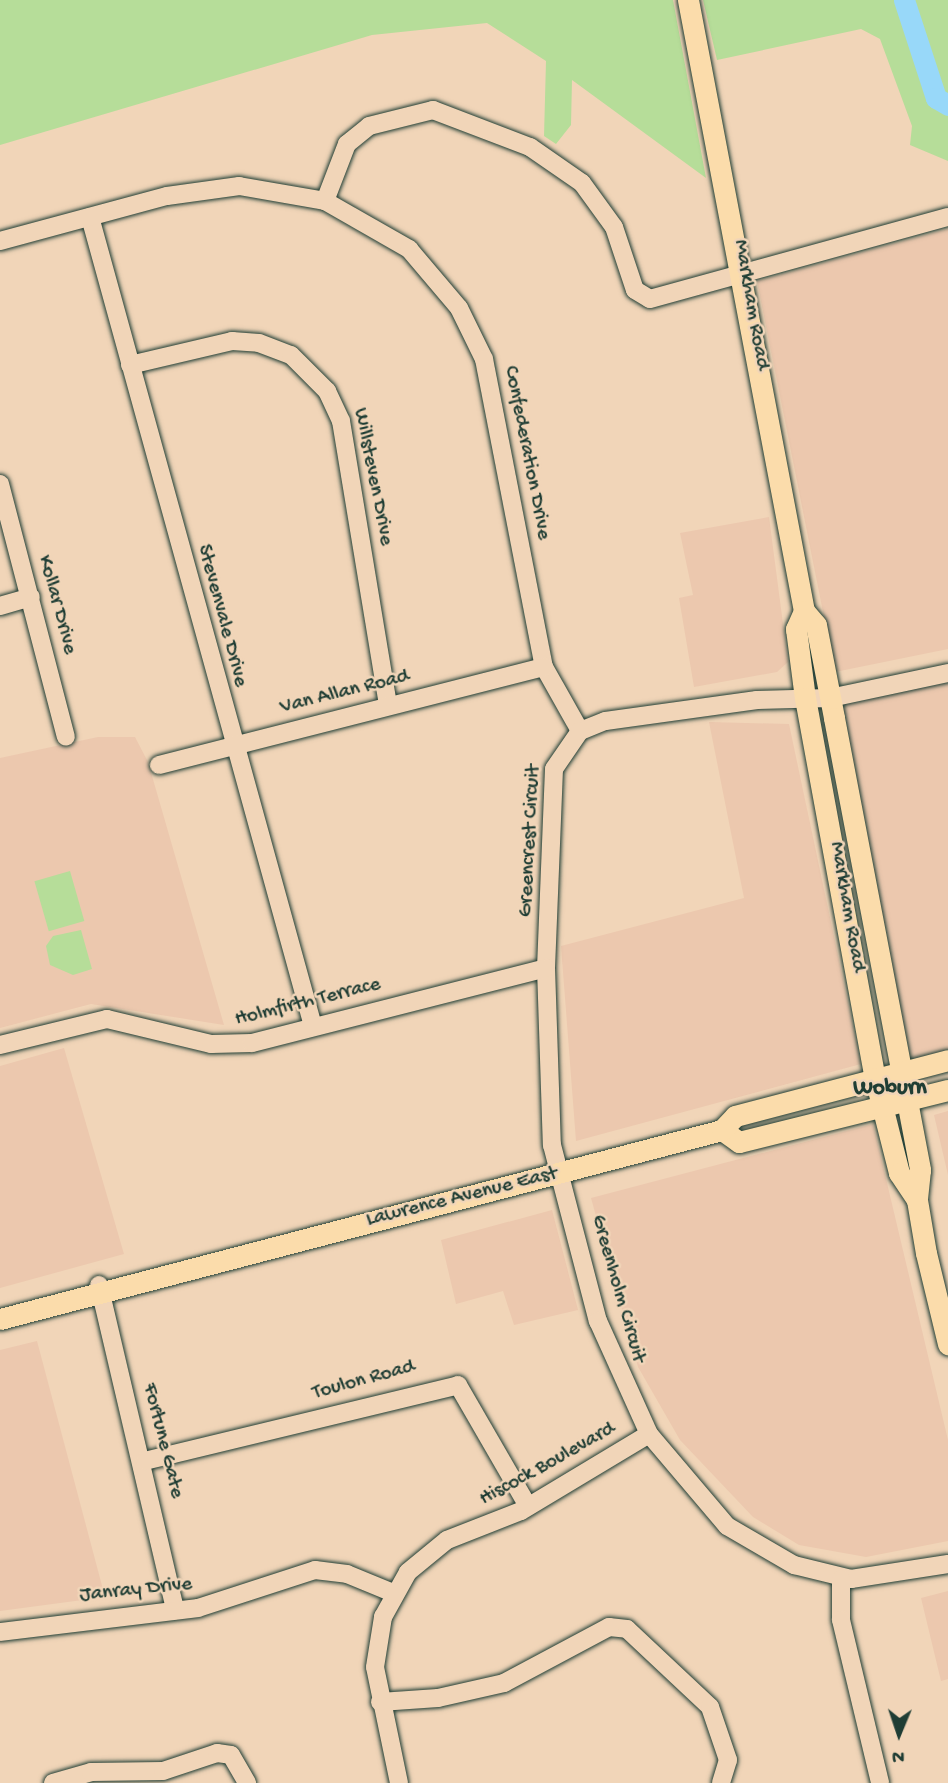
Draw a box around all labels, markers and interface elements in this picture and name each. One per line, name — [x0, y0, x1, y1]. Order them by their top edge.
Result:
street label: Markham Road — [726, 238, 774, 372]
street label: Confederation Drive — [497, 364, 555, 542]
street label: Willsteven Drive — [346, 406, 398, 548]
street label: Stevenvale Drive — [190, 542, 252, 690]
street label: Kollar Drive — [31, 553, 81, 657]
street label: Van Allan Road — [278, 665, 412, 721]
street label: Greencrest Circuit — [514, 764, 548, 918]
street label: Markham Road — [822, 840, 870, 974]
street label: Holmfirth Terrace — [233, 973, 383, 1033]
district label: Woburn — [853, 1075, 927, 1103]
street label: Lawrence Avenue East — [364, 1162, 560, 1234]
street label: Greenholm Circuit — [584, 1212, 650, 1366]
street label: Toulon Road — [310, 1355, 418, 1407]
street label: Fortune Gate — [136, 1381, 188, 1501]
street label: Hiscock Boulevard — [476, 1417, 620, 1513]
street label: Janray Drive — [79, 1573, 193, 1609]
north arrow — [864, 1699, 934, 1769]
text: N — [892, 1744, 905, 1767]

